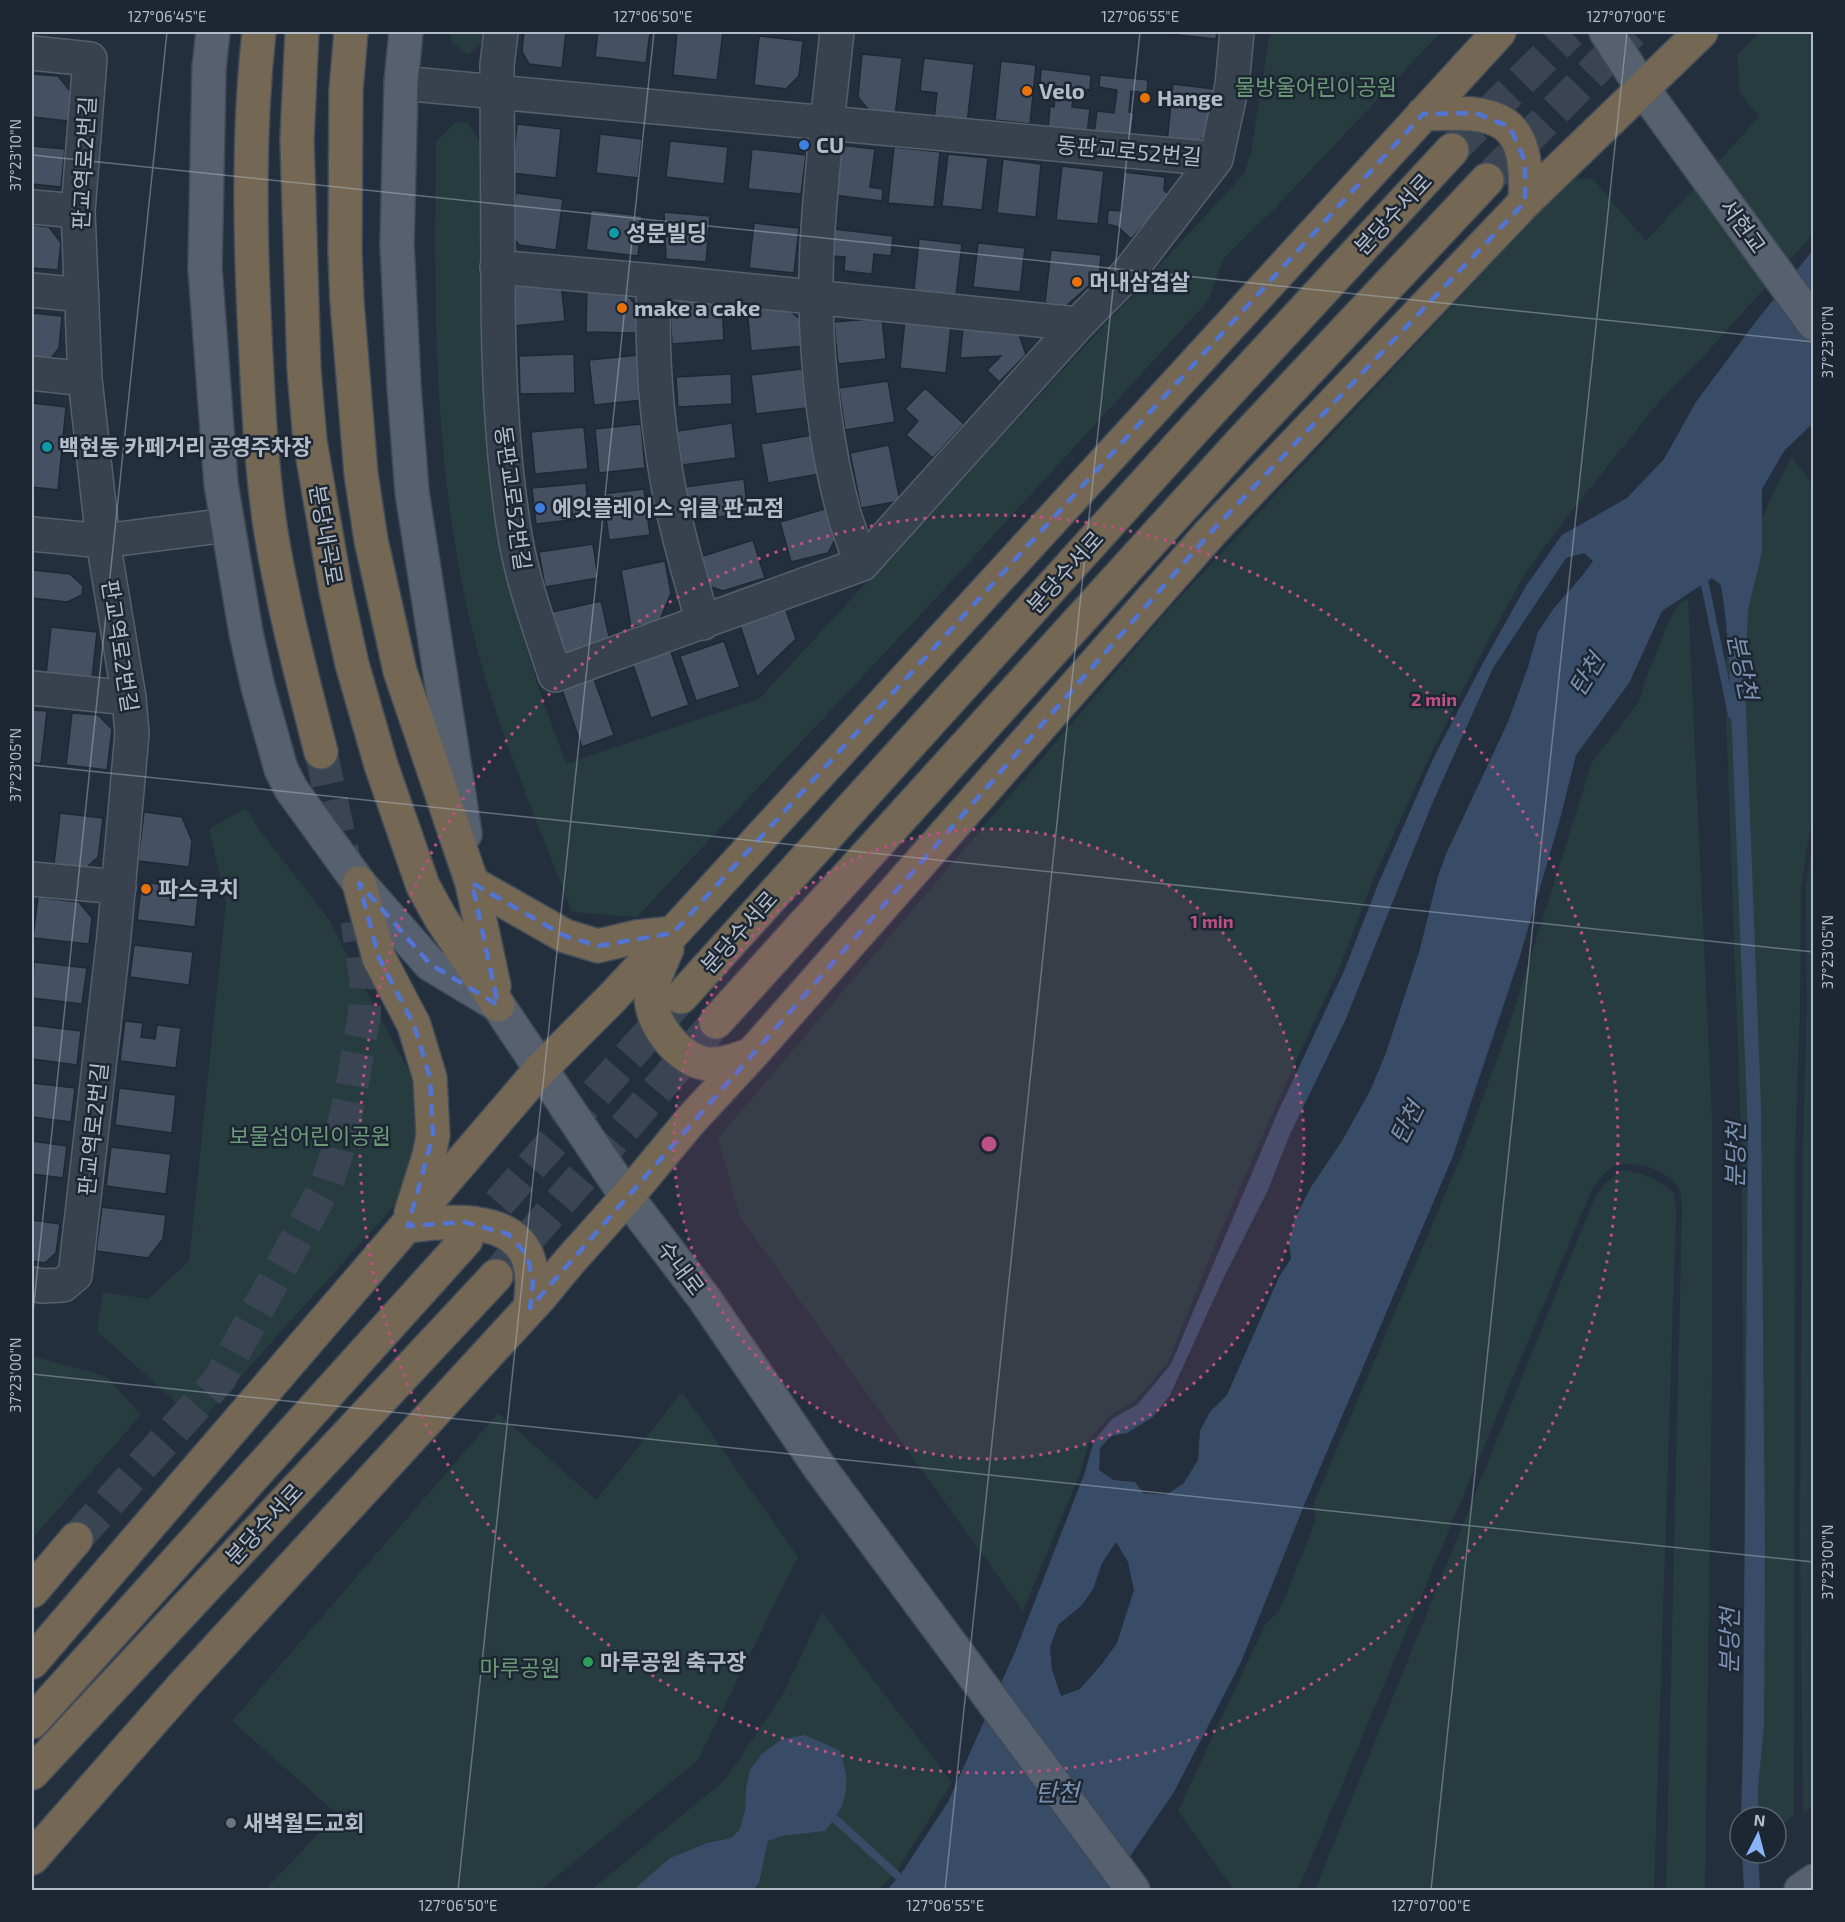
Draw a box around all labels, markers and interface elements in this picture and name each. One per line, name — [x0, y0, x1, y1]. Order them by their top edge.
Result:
text: 127°06'45"E — [128, 7, 206, 25]
text: 127°06'50"E — [613, 7, 693, 25]
text: 127°06'55"E — [1101, 7, 1179, 25]
text: 127°07'00"E — [1586, 7, 1666, 25]
park label: 물방울어린이공원 — [1235, 73, 1397, 99]
place label: Velo — [1039, 77, 1085, 103]
marker: Velo — [1020, 84, 1034, 98]
place label: Hange — [1157, 84, 1223, 110]
marker: Hange — [1138, 91, 1152, 105]
street label: 판교역로2번길 — [67, 95, 99, 230]
text: 37°23'10"N — [6, 119, 24, 191]
place label: CU — [816, 131, 844, 157]
street label: 동판교로52번길 — [1055, 131, 1203, 169]
marker: CU — [797, 138, 811, 152]
street label: 분당수서로 — [1348, 167, 1436, 259]
street label: 서현교 — [1715, 193, 1772, 258]
place label: 성문빌딩 — [626, 219, 707, 245]
marker: 성문빌딩 — [607, 226, 621, 240]
place label: 머내삼겹살 — [1089, 268, 1190, 294]
marker: 머내삼겹살 — [1070, 275, 1084, 289]
place label: make a cake — [634, 294, 760, 320]
marker: make a cake — [615, 301, 629, 315]
text: 37°23'10"N — [1818, 306, 1836, 378]
street label: 동판교로52번길 — [491, 424, 537, 572]
place label: 백현동 카페거리 공영주차장 — [59, 433, 311, 459]
marker: 백현동 카페거리 공영주차장 — [40, 440, 54, 454]
street label: 분당내곡로 — [305, 483, 349, 587]
place label: 에잇플레이스 위클 판교점 — [552, 494, 784, 520]
marker: 에잇플레이스 위클 판교점 — [533, 501, 547, 515]
street label: 분당수서로 — [1021, 525, 1108, 618]
street label: 판교역로2번길 — [98, 578, 144, 714]
water label: 분당천 — [1722, 631, 1765, 705]
water label: 탄천 — [1562, 645, 1611, 701]
text: 2 min — [1411, 688, 1457, 710]
text: 37°23'05"N — [6, 728, 24, 802]
place label: 파스쿠치 — [158, 875, 239, 901]
marker: 파스쿠치 — [139, 882, 153, 896]
street label: 분당수서로 — [695, 885, 782, 978]
text: 1 min — [1190, 910, 1234, 932]
text: 37°23'05"N — [1818, 915, 1836, 989]
street label: 판교역로2번길 — [72, 1061, 112, 1197]
water label: 탄천 — [1383, 1093, 1430, 1149]
water label: 분당천 — [1719, 1119, 1750, 1188]
park label: 보물섬어린이공원 — [229, 1122, 391, 1148]
centre of rings — [979, 1134, 999, 1154]
street label: 수내로 — [653, 1235, 710, 1299]
text: 37°23'00"N — [6, 1337, 24, 1413]
street label: 분당수서로 — [219, 1477, 307, 1569]
text: 37°23'00"N — [1818, 1524, 1836, 1600]
water label: 분당천 — [1713, 1605, 1744, 1674]
place label: 마루공원 축구장 — [600, 1648, 746, 1674]
park label: 마루공원 — [480, 1654, 560, 1680]
marker: 마루공원 축구장 — [581, 1655, 595, 1669]
water label: 탄천 — [1035, 1777, 1082, 1806]
north arrow — [1728, 1805, 1788, 1865]
place label: 새벽월드교회 — [243, 1809, 364, 1835]
text: N — [1753, 1810, 1766, 1830]
marker: 새벽월드교회 — [224, 1816, 238, 1830]
text: 127°06'50"E — [418, 1896, 498, 1914]
text: 127°06'55"E — [906, 1896, 984, 1914]
text: 127°07'00"E — [1391, 1896, 1471, 1914]

